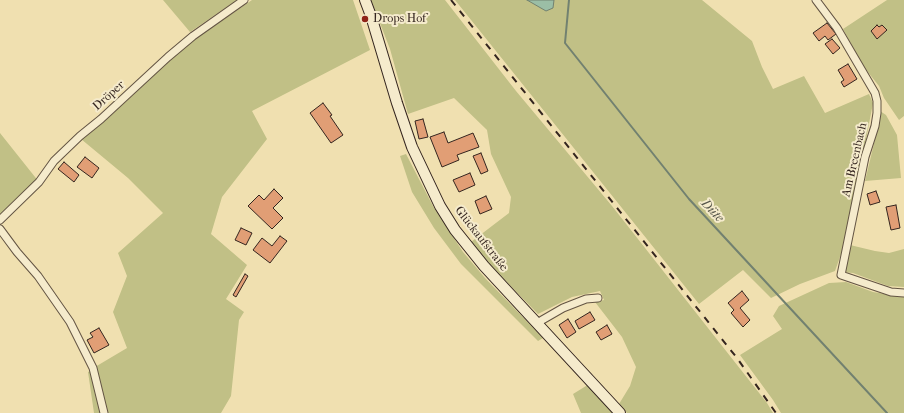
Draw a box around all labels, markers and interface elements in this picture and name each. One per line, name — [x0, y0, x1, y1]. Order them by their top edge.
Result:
place label: Drops Hof — [373, 12, 426, 26]
marker: Drops Hof — [360, 14, 370, 24]
street label: Dröper — [90, 78, 128, 114]
street label: Am Breenbach — [839, 121, 871, 199]
water label: Düte — [697, 196, 727, 226]
street label: Glückaufstraße — [451, 204, 511, 274]

